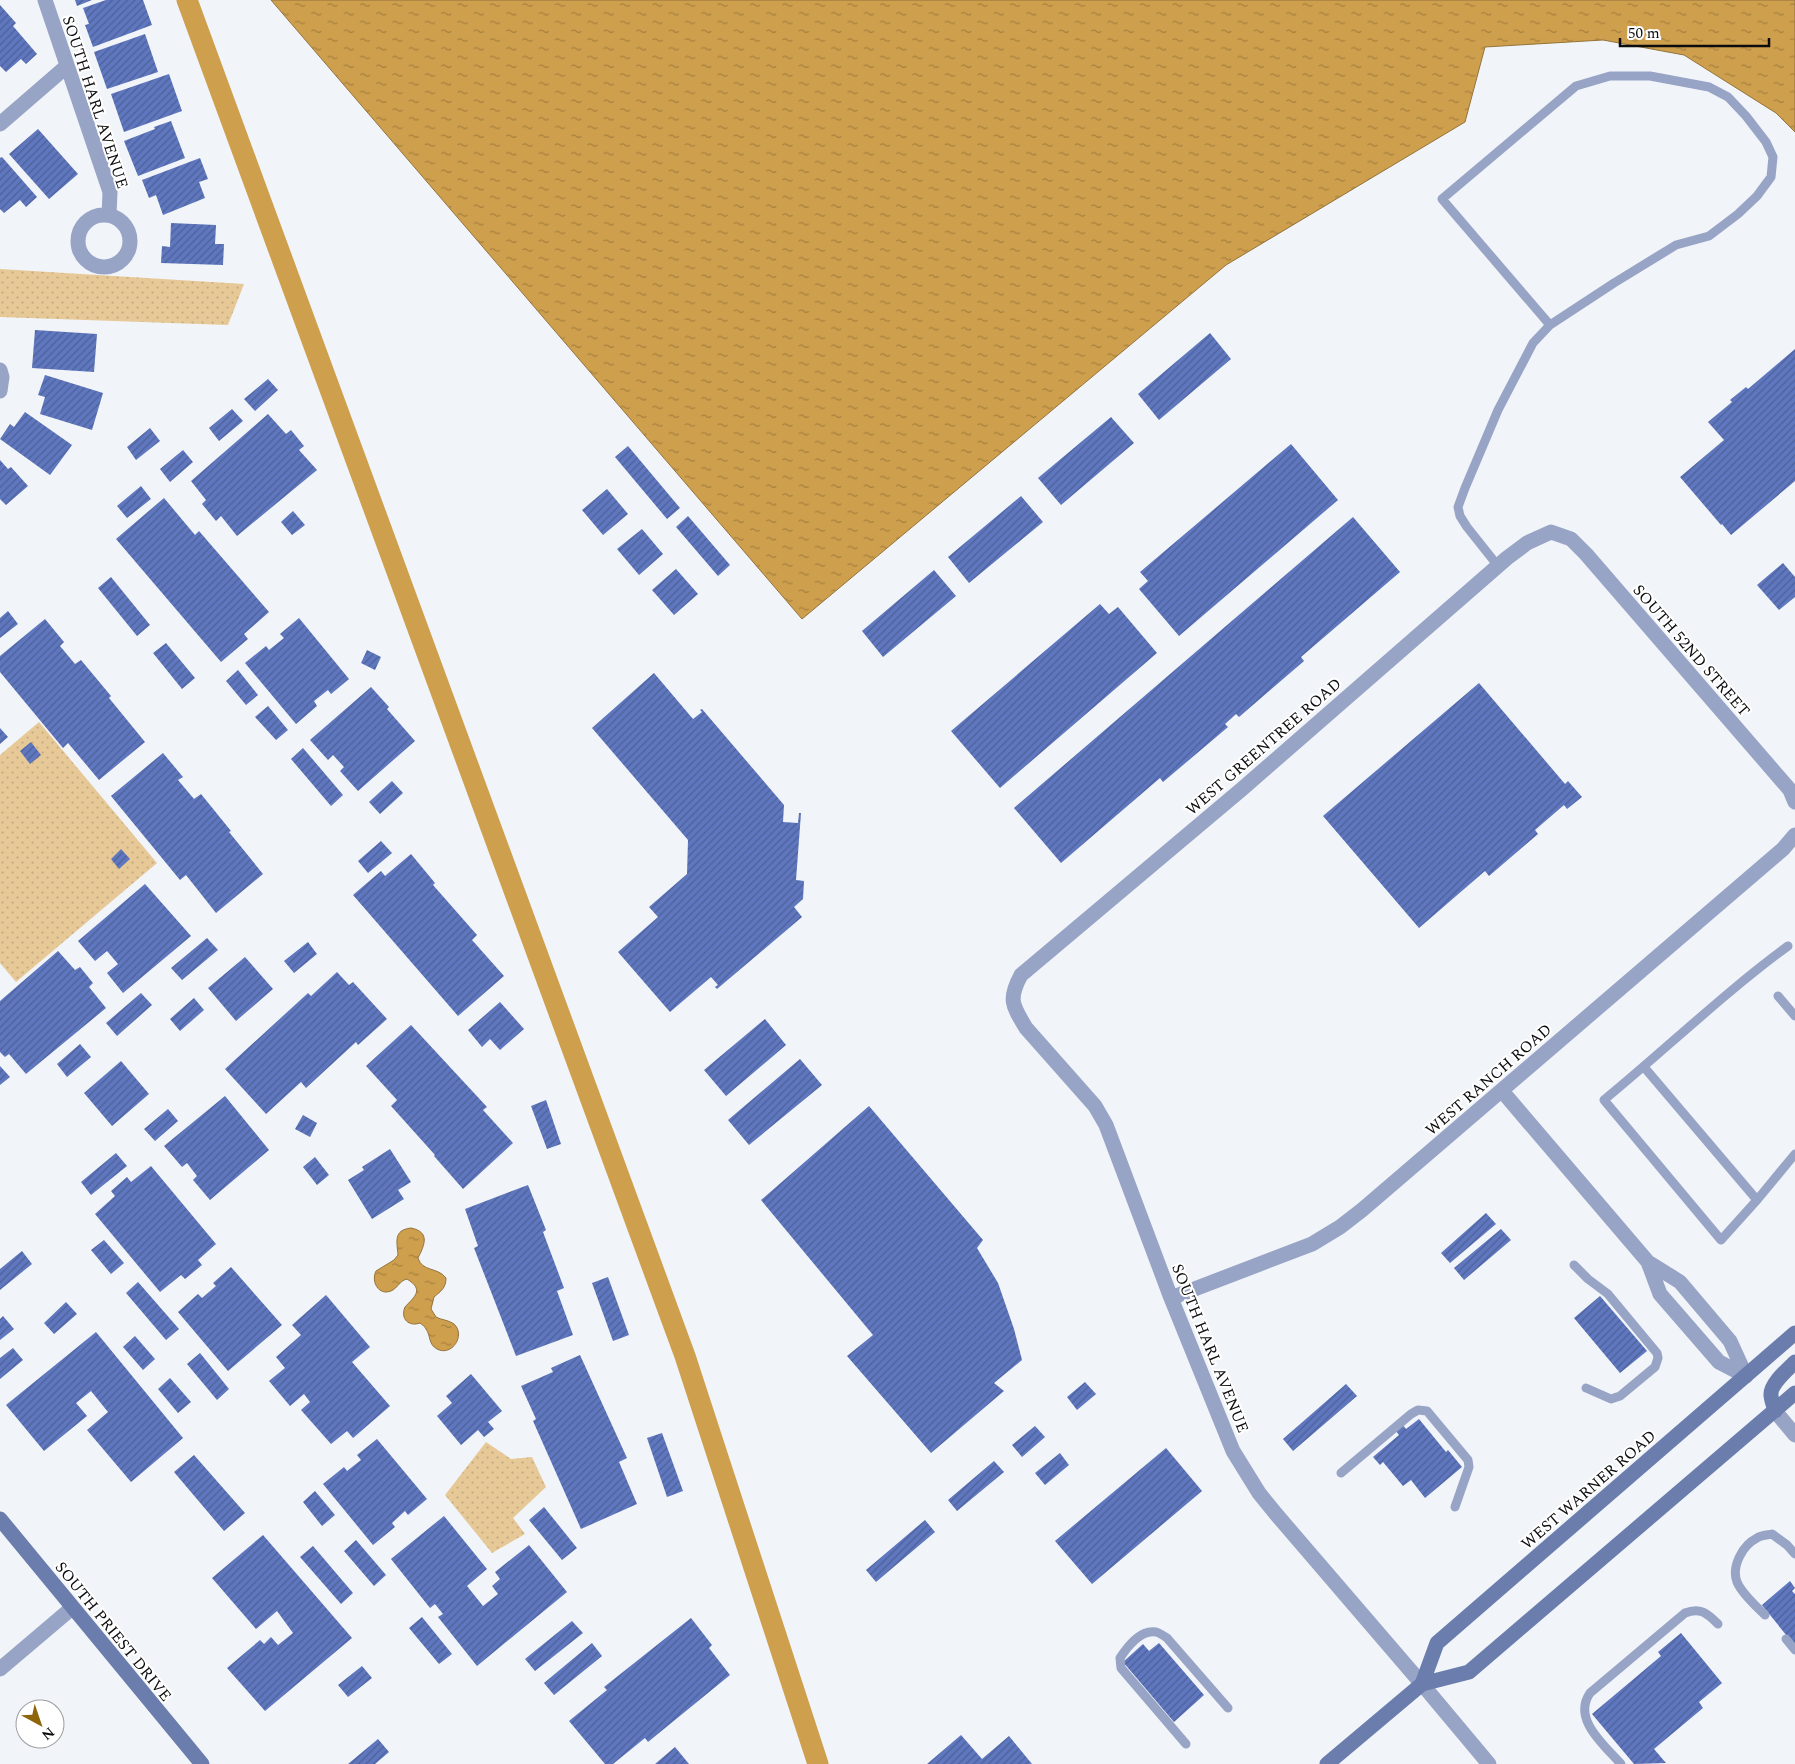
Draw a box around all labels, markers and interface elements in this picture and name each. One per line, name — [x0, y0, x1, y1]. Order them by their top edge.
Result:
street label: SOUTH HARL AVENUE — [56, 13, 134, 192]
scale bar — [1620, 15, 1769, 47]
text: 50 m — [1628, 22, 1660, 45]
street label: SOUTH 52ND STREET — [1627, 579, 1756, 722]
street label: WEST GREENTREE ROAD — [1180, 672, 1347, 821]
street label: WEST RANCH ROAD — [1420, 1018, 1557, 1142]
street label: SOUTH HARL AVENUE — [1165, 1260, 1255, 1437]
street label: WEST WARNER ROAD — [1516, 1424, 1661, 1555]
street label: SOUTH PRIEST DRIVE — [49, 1556, 177, 1707]
north arrow — [15, 1699, 65, 1749]
text: N — [37, 1722, 59, 1745]

